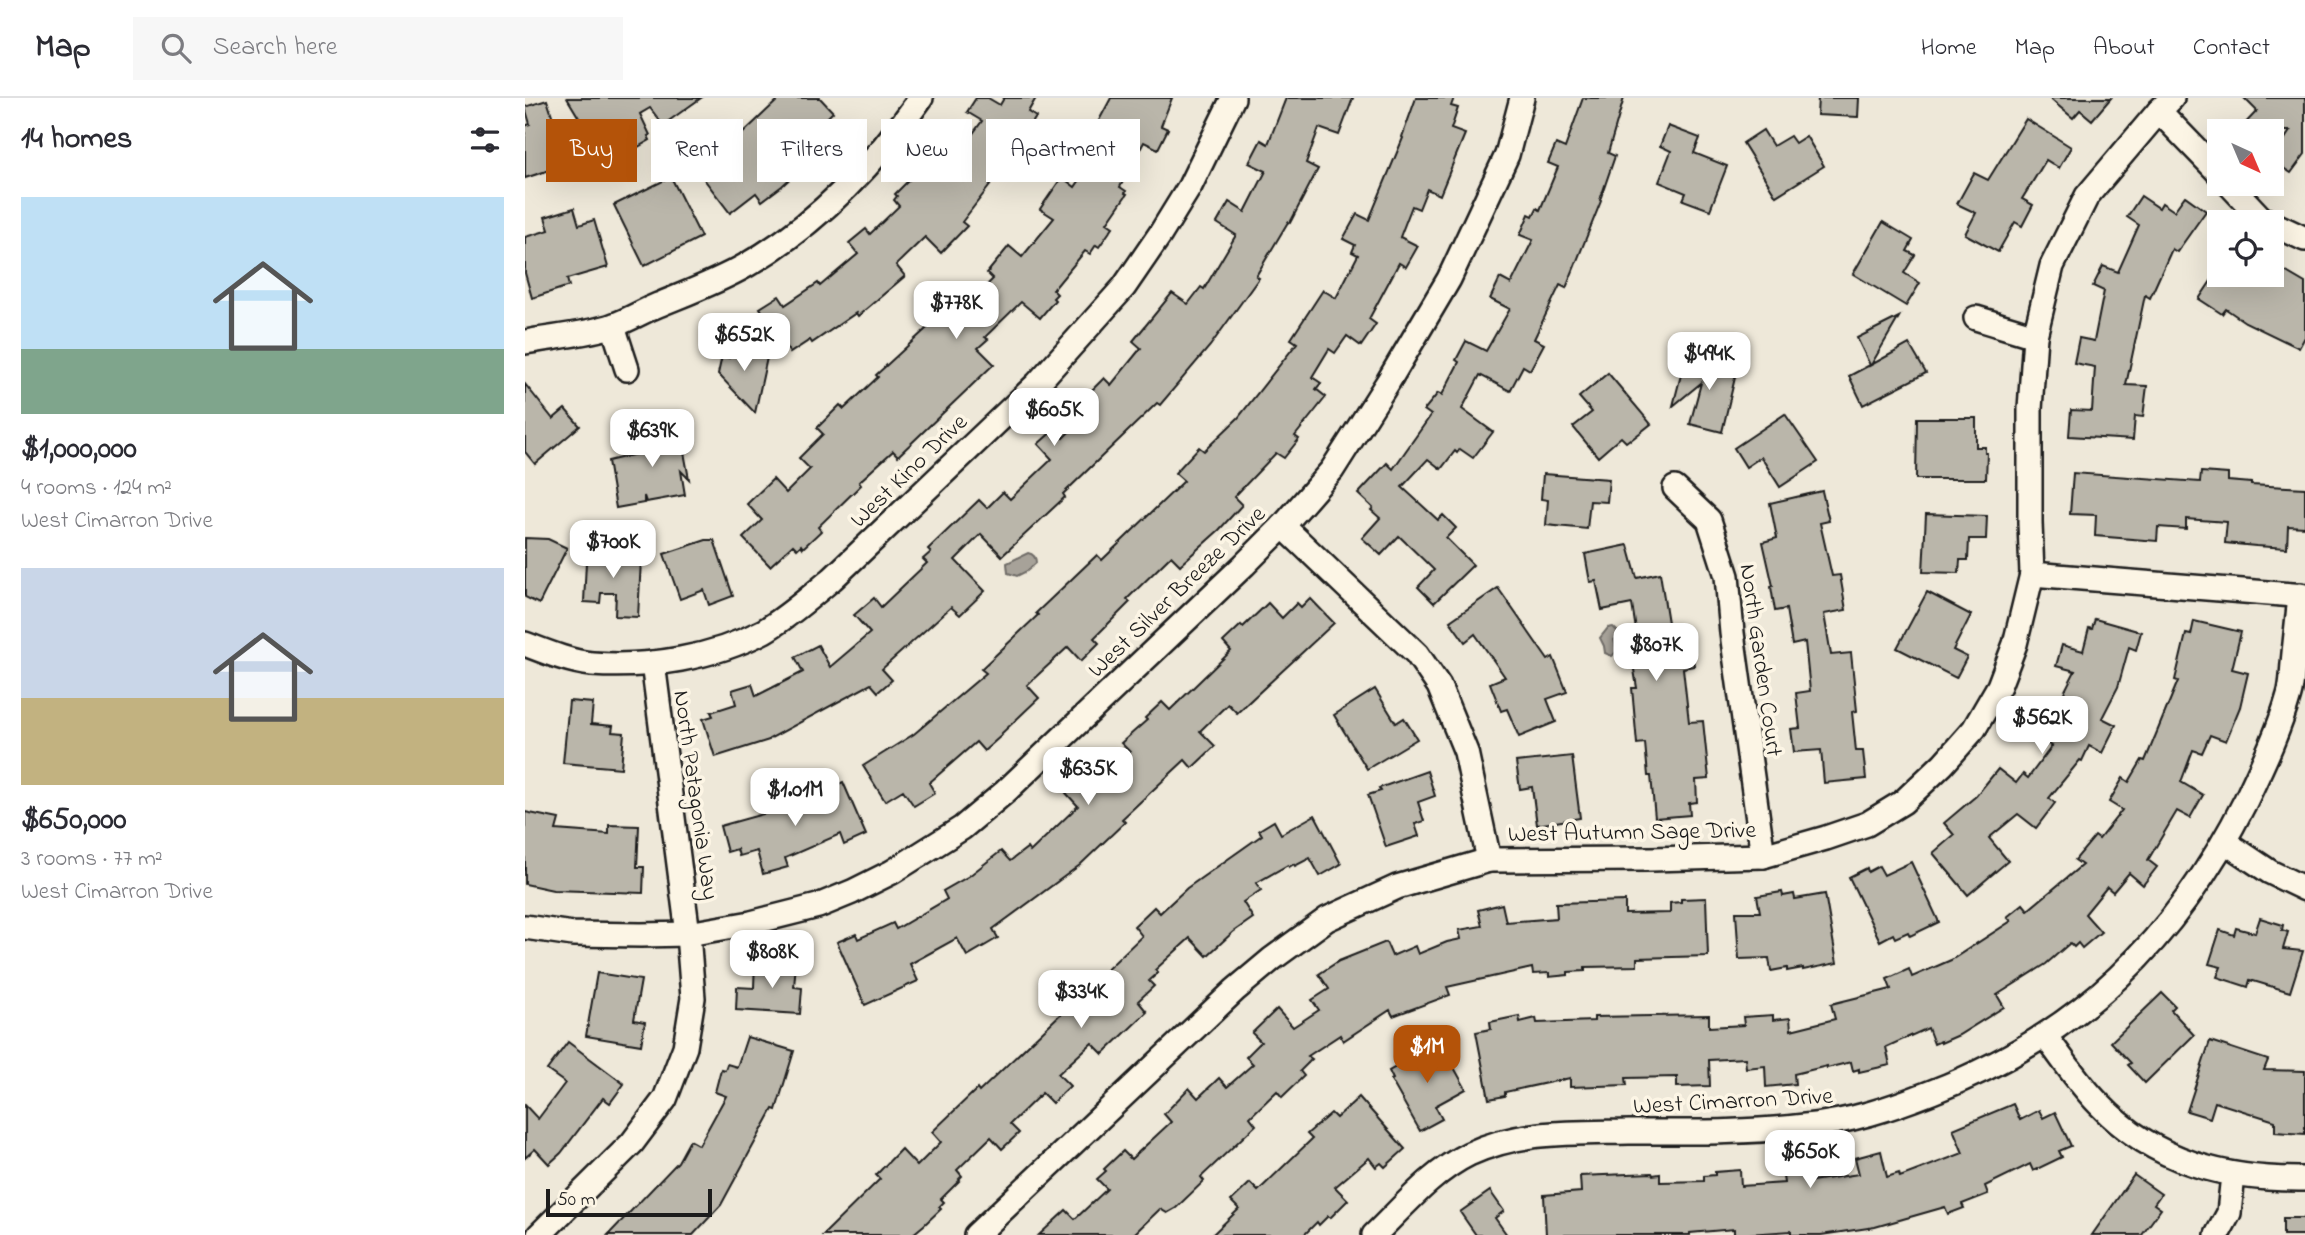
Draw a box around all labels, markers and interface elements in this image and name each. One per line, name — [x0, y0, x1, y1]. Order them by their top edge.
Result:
search box — [133, 17, 623, 80]
text: Map — [35, 24, 91, 72]
icon: search — [157, 29, 195, 67]
text: Search here — [213, 29, 337, 67]
text: Home — [1921, 31, 1977, 66]
text: Map — [2015, 31, 2055, 66]
text: About — [2093, 31, 2155, 66]
text: Contact — [2193, 31, 2270, 66]
text: 14 homes — [21, 118, 132, 162]
chip: Buy — [546, 119, 637, 182]
chip: Rent — [651, 119, 743, 182]
chip: Filters — [757, 119, 867, 182]
chip: New — [881, 119, 972, 182]
chip: Apartment — [986, 119, 1140, 182]
north arrow — [2207, 119, 2284, 196]
map controls — [2207, 119, 2284, 287]
icon: filters — [466, 121, 504, 159]
button: locate — [2207, 210, 2284, 287]
icon: home — [200, 243, 326, 369]
pin: $778K — [907, 282, 1005, 341]
text: $778K — [930, 287, 982, 320]
pin: $652K — [695, 314, 793, 373]
text: $652K — [714, 319, 774, 352]
pin: $494K — [1660, 332, 1758, 392]
text: $494K — [1684, 338, 1734, 371]
pin: $605K — [1005, 388, 1103, 448]
text: $605K — [1025, 394, 1083, 427]
street label: West Kino Drive — [843, 406, 977, 537]
pin: $639K — [603, 410, 701, 469]
text: $639K — [626, 415, 678, 448]
text: $1,000,000 — [21, 428, 137, 472]
text: 4 rooms · 124 m² — [21, 472, 172, 505]
street label: West Silver Breeze Drive — [1081, 498, 1275, 687]
text: West Cimarron Drive — [21, 505, 213, 538]
pin: $700K — [564, 520, 662, 580]
text: $700K — [586, 526, 640, 559]
street label: North Garden Court — [1729, 562, 1790, 759]
icon: home — [200, 614, 326, 740]
pin: $807K — [1607, 624, 1705, 683]
text: $807K — [1629, 629, 1683, 662]
street label: North Patagonia Way — [661, 688, 727, 903]
pin: $562K — [1993, 696, 2091, 756]
text: $562K — [2012, 702, 2072, 735]
pin: $635K — [1039, 748, 1137, 807]
text: $635K — [1059, 753, 1117, 786]
pin: $1.01M — [738, 768, 852, 828]
text: $1.01M — [766, 774, 824, 807]
text: $650,000 — [21, 799, 127, 843]
street label: West Autumn Sage Drive — [1508, 814, 1757, 853]
text: 3 rooms · 77 m² — [21, 843, 163, 876]
text: West Cimarron Drive — [21, 876, 213, 909]
pin: $808K — [723, 930, 821, 990]
text: $808K — [746, 936, 798, 969]
pin: $334K — [1032, 970, 1130, 1030]
text: $334K — [1054, 976, 1108, 1009]
pin: $1M — [1393, 1026, 1461, 1085]
text: $1M — [1409, 1031, 1445, 1064]
street label: West Cimarron Drive — [1632, 1080, 1834, 1125]
pin: $650K — [1761, 1130, 1859, 1190]
text: $650K — [1781, 1136, 1839, 1169]
scale bar — [546, 1186, 712, 1218]
text: 50 m — [557, 1187, 596, 1214]

